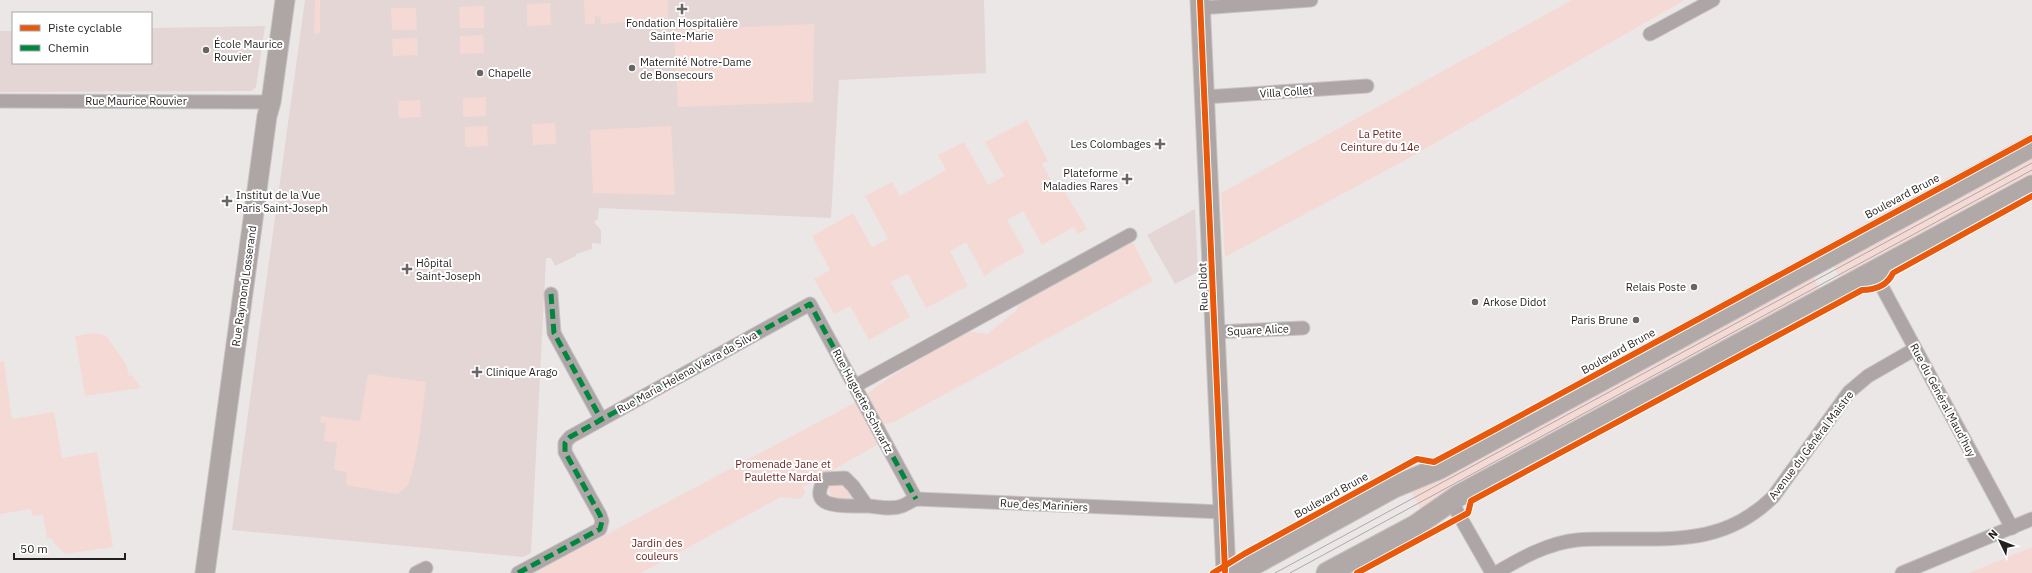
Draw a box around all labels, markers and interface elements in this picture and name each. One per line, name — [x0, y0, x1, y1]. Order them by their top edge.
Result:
marker: Fondation Hospitalière Sainte-Marie — [676, 3, 688, 15]
legend — [12, 12, 152, 64]
place label: Fondation Hospitalière Sainte-Marie — [626, 16, 738, 43]
text: Piste cyclable — [48, 20, 123, 35]
place label: École Maurice Rouvier — [214, 37, 283, 64]
text: Chemin — [48, 40, 89, 55]
marker: École Maurice Rouvier — [201, 45, 211, 55]
place label: Maternité Notre-Dame de Bonsecours — [640, 55, 751, 82]
marker: Maternité Notre-Dame de Bonsecours — [627, 63, 637, 73]
place label: Chapelle — [488, 66, 531, 80]
marker: Chapelle — [475, 68, 485, 78]
street label: Villa Collet — [1259, 83, 1313, 101]
street label: Rue Maurice Rouvier — [85, 94, 187, 108]
park label: La Petite Ceinture du 14e — [1340, 127, 1420, 154]
place label: Les Colombages — [1070, 137, 1151, 151]
marker: Les Colombages — [1154, 138, 1166, 150]
place label: Plateforme Maladies Rares — [1043, 166, 1118, 193]
street label: Boulevard Brune — [1862, 170, 1942, 222]
marker: Plateforme Maladies Rares — [1121, 173, 1133, 185]
place label: Institut de la Vue Paris Saint-Joseph — [236, 188, 328, 215]
marker: Institut de la Vue Paris Saint-Joseph — [221, 195, 233, 207]
street label: Rue Raymond Losserand — [229, 225, 259, 347]
place label: Hôpital Saint-Joseph — [416, 256, 481, 283]
street label: Rue Didot — [1195, 262, 1211, 311]
marker: Hôpital Saint-Joseph — [401, 263, 413, 275]
place label: Relais Poste — [1626, 280, 1686, 294]
marker: Relais Poste — [1689, 282, 1699, 292]
place label: Arkose Didot — [1483, 295, 1547, 309]
marker: Arkose Didot — [1470, 297, 1480, 307]
place label: Paris Brune — [1571, 313, 1628, 327]
marker: Paris Brune — [1631, 315, 1641, 325]
street label: Square Alice — [1227, 321, 1289, 339]
street label: Boulevard Brune — [1579, 325, 1657, 377]
street label: Rue Maria Helena Vieira da Silva — [614, 327, 760, 416]
street label: Rue du Général Maud'huy — [1907, 341, 1979, 460]
street label: Rue Huguette Schwartz — [830, 347, 896, 455]
place label: Clinique Arago — [486, 365, 558, 379]
marker: Clinique Arago — [471, 366, 483, 378]
street label: Avenue du Général Maistre — [1765, 388, 1857, 502]
park label: Promenade Jane et Paulette Nardal — [735, 457, 831, 484]
street label: Boulevard Brune — [1292, 469, 1370, 521]
street label: Rue des Mariniers — [1000, 496, 1088, 514]
north arrow — [1980, 521, 2020, 561]
text: N — [1985, 526, 2001, 542]
scale bar — [14, 535, 125, 561]
park label: Jardin des couleurs — [631, 536, 683, 563]
text: 50 m — [20, 541, 48, 556]

